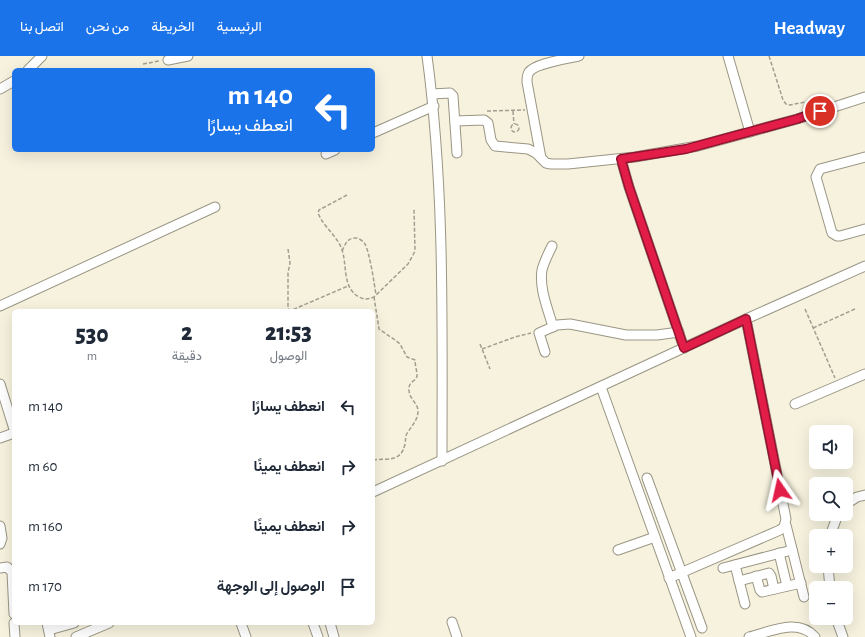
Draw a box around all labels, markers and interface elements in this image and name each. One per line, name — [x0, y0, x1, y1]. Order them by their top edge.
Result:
text: Headway — [774, 19, 845, 38]
text: اتصل بنا — [20, 20, 64, 34]
text: من نحن — [86, 20, 129, 34]
text: الخريطة — [151, 20, 195, 34]
text: الرئيسية — [217, 20, 262, 34]
text: 140 m — [227, 82, 293, 110]
icon: left — [307, 84, 359, 136]
pin — [803, 94, 837, 128]
icon: arrive — [809, 100, 831, 122]
text: انعطف يسارًا — [207, 117, 293, 135]
text: 2 — [181, 321, 193, 345]
text: 21:53 — [265, 321, 312, 345]
text: 530 — [75, 323, 109, 347]
text: m — [87, 350, 97, 363]
text: دقيقة — [172, 350, 202, 363]
text: الوصول — [270, 350, 307, 363]
icon: left — [337, 396, 359, 418]
text: 140 m — [28, 399, 63, 414]
text: انعطف يسارًا — [252, 399, 325, 414]
map controls — [809, 425, 853, 625]
button: sound — [809, 425, 853, 469]
icon: right — [337, 456, 359, 478]
text: 60 m — [28, 459, 57, 474]
text: انعطف يمينًا — [254, 459, 325, 474]
position arrow — [759, 469, 801, 511]
button: search — [809, 477, 853, 521]
icon: right — [337, 516, 359, 538]
text: 160 m — [28, 519, 63, 534]
text: انعطف يمينًا — [254, 519, 325, 534]
button: + — [809, 529, 853, 573]
icon: arrive — [337, 576, 359, 598]
text: 170 m — [28, 579, 62, 594]
text: الوصول إلى الوجهة — [217, 579, 325, 594]
button: − — [809, 581, 853, 625]

